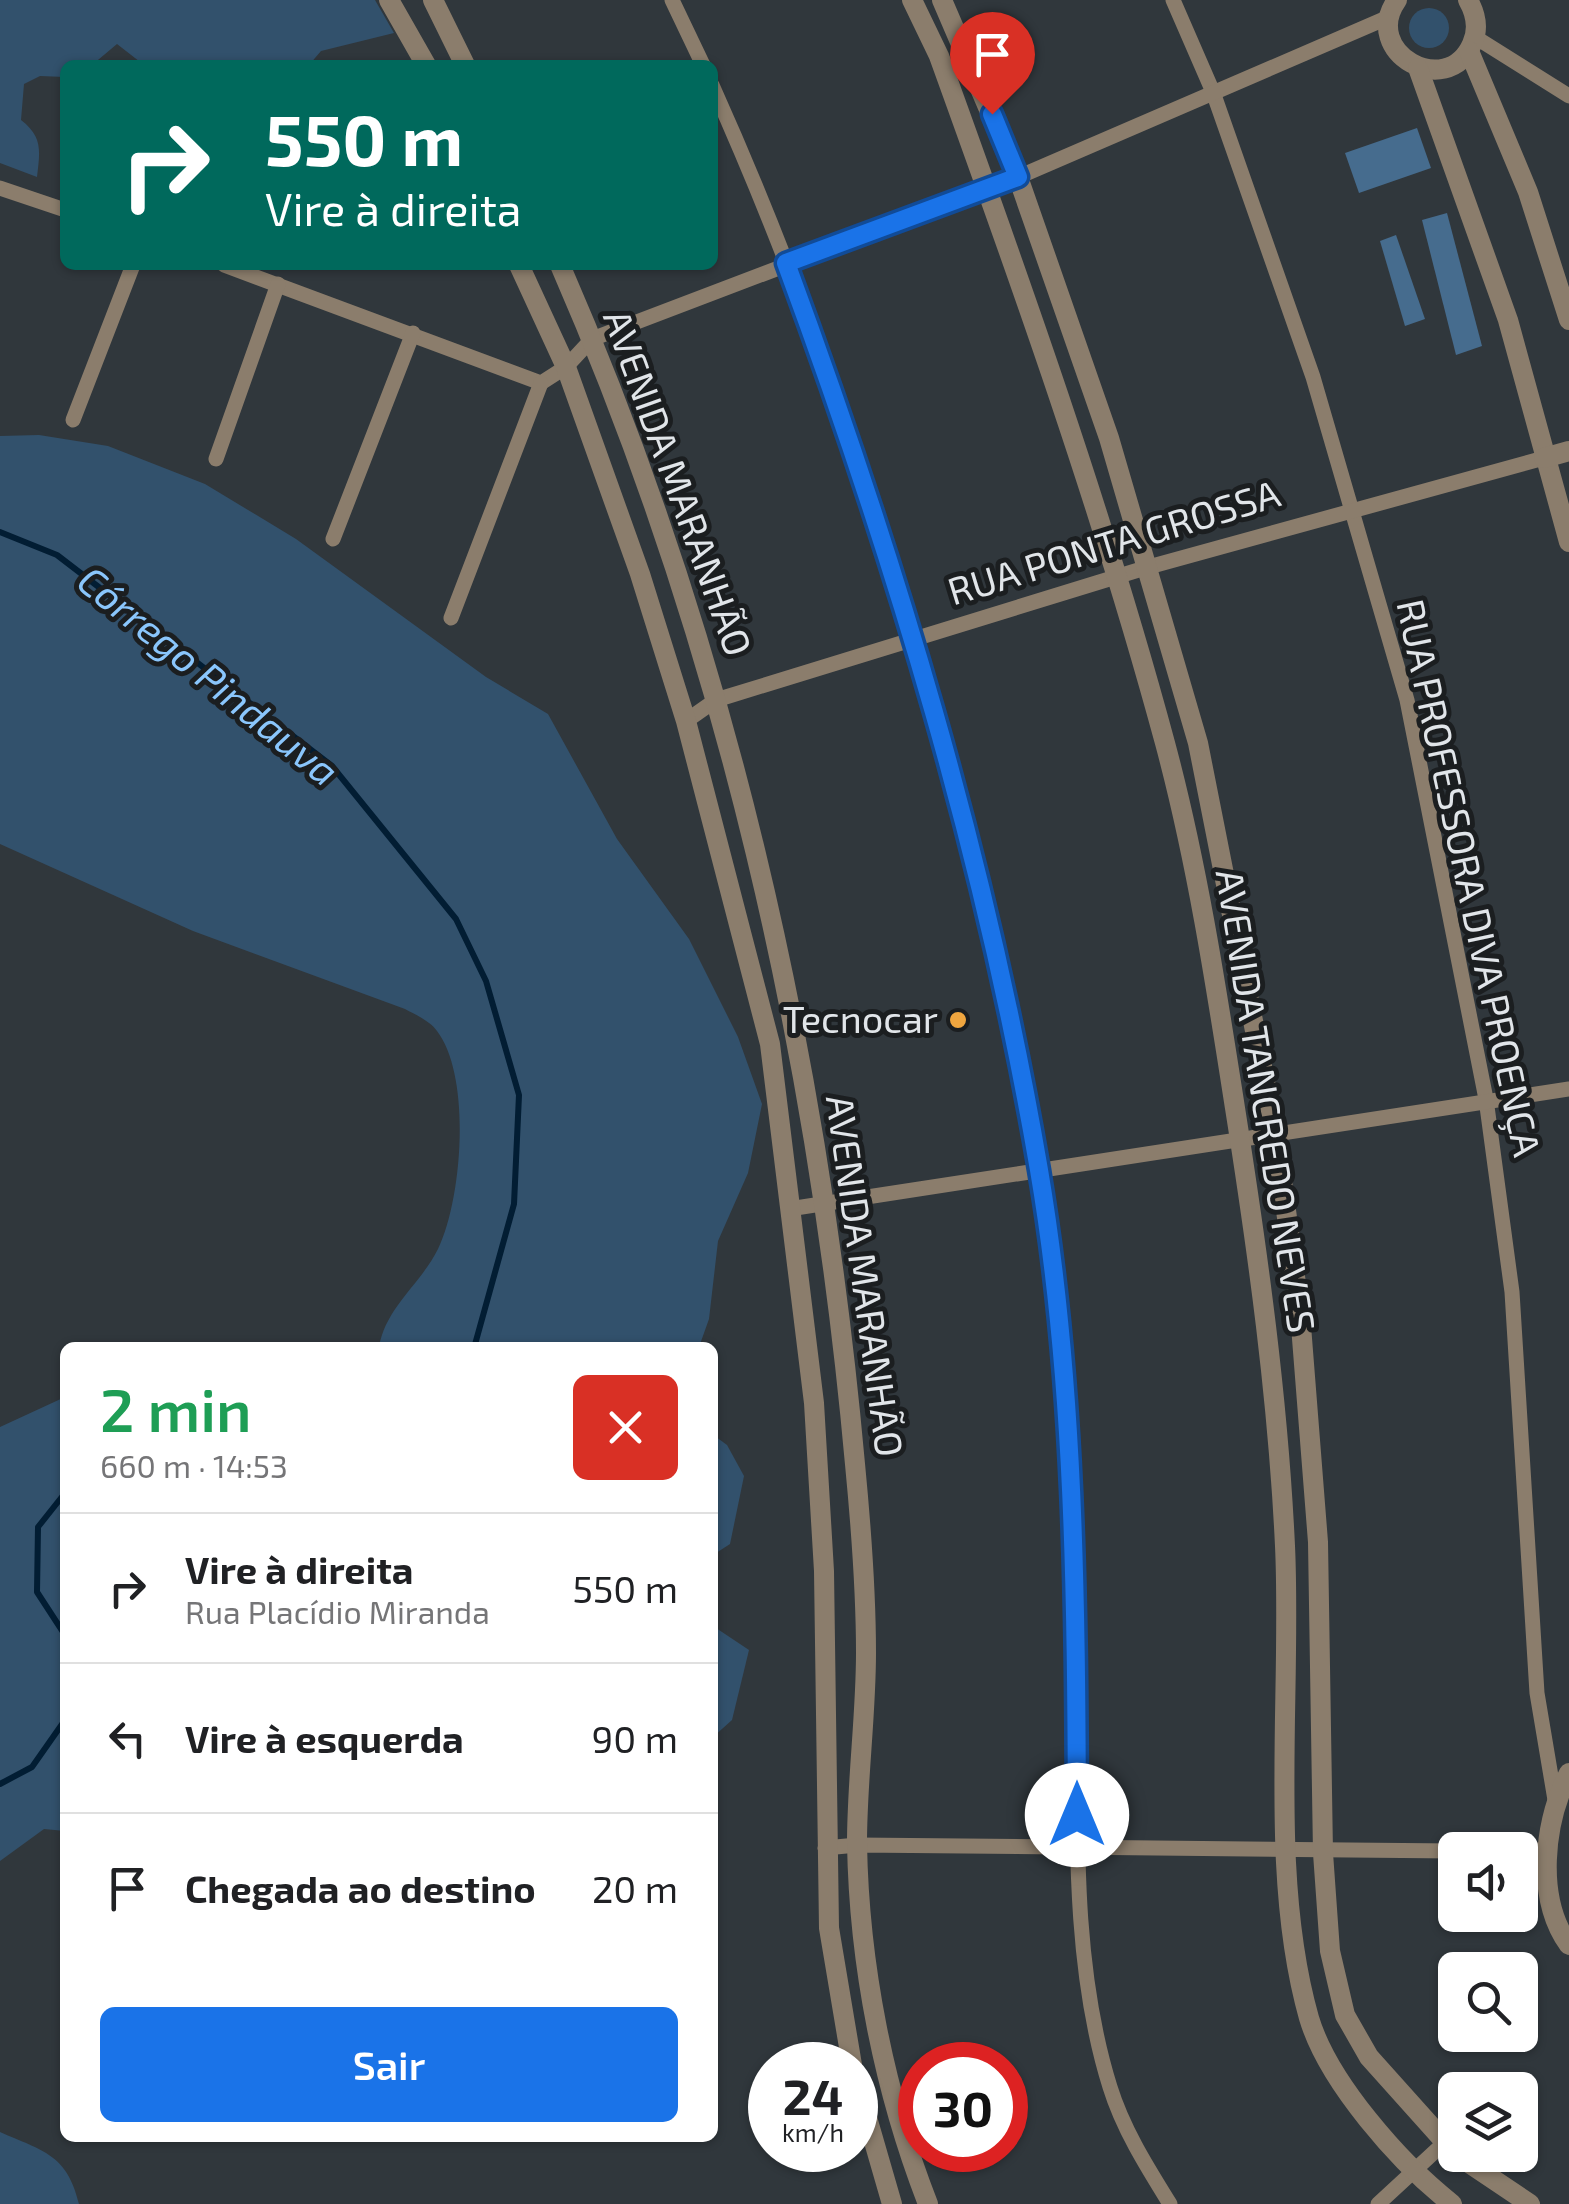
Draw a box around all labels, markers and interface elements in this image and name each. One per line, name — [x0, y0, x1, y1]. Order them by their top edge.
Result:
pin — [950, 12, 1035, 115]
icon: arrive — [965, 27, 1020, 82]
text: 550 m — [265, 96, 463, 180]
icon: right — [100, 100, 230, 230]
text: Vire à direita — [265, 181, 522, 235]
street label: AVENIDA MARANHÃO — [595, 303, 763, 662]
street label: RUA PONTA GROSSA — [942, 469, 1285, 613]
water label: Córrego Pindauva — [69, 555, 349, 794]
street label: RUA PROFESSORA DIVA PROENÇA — [1387, 595, 1552, 1161]
street label: AVENIDA TANCREDO NEVES — [1208, 866, 1326, 1336]
place label: Tecnocar — [783, 995, 938, 1041]
marker: Tecnocar — [947, 1009, 969, 1031]
street label: AVENIDA MARANHÃO — [818, 1092, 914, 1460]
text: 2 min — [100, 1372, 252, 1444]
button: close — [573, 1375, 678, 1480]
text: 660 m · 14:53 — [100, 1446, 288, 1484]
text: Vire à direita — [185, 1546, 413, 1592]
icon: right — [100, 1561, 155, 1616]
text: 550 m — [573, 1565, 678, 1611]
text: Rua Placídio Miranda — [185, 1592, 490, 1630]
icon: left — [100, 1711, 155, 1766]
text: Vire à esquerda — [185, 1715, 464, 1761]
text: 90 m — [592, 1715, 678, 1761]
position arrow — [1025, 1763, 1129, 1867]
map controls — [1438, 1832, 1538, 2172]
button: sound — [1438, 1832, 1538, 1932]
icon: arrive — [100, 1861, 155, 1916]
text: Chegada ao destino — [185, 1865, 536, 1911]
text: 20 m — [592, 1865, 678, 1911]
button: search — [1438, 1952, 1538, 2052]
button: Sair — [100, 2007, 678, 2122]
speed limit sign: 30 — [898, 2042, 1028, 2172]
text: 24 — [783, 2065, 843, 2125]
button: layers — [1438, 2072, 1538, 2172]
text: km/h — [782, 2117, 844, 2147]

